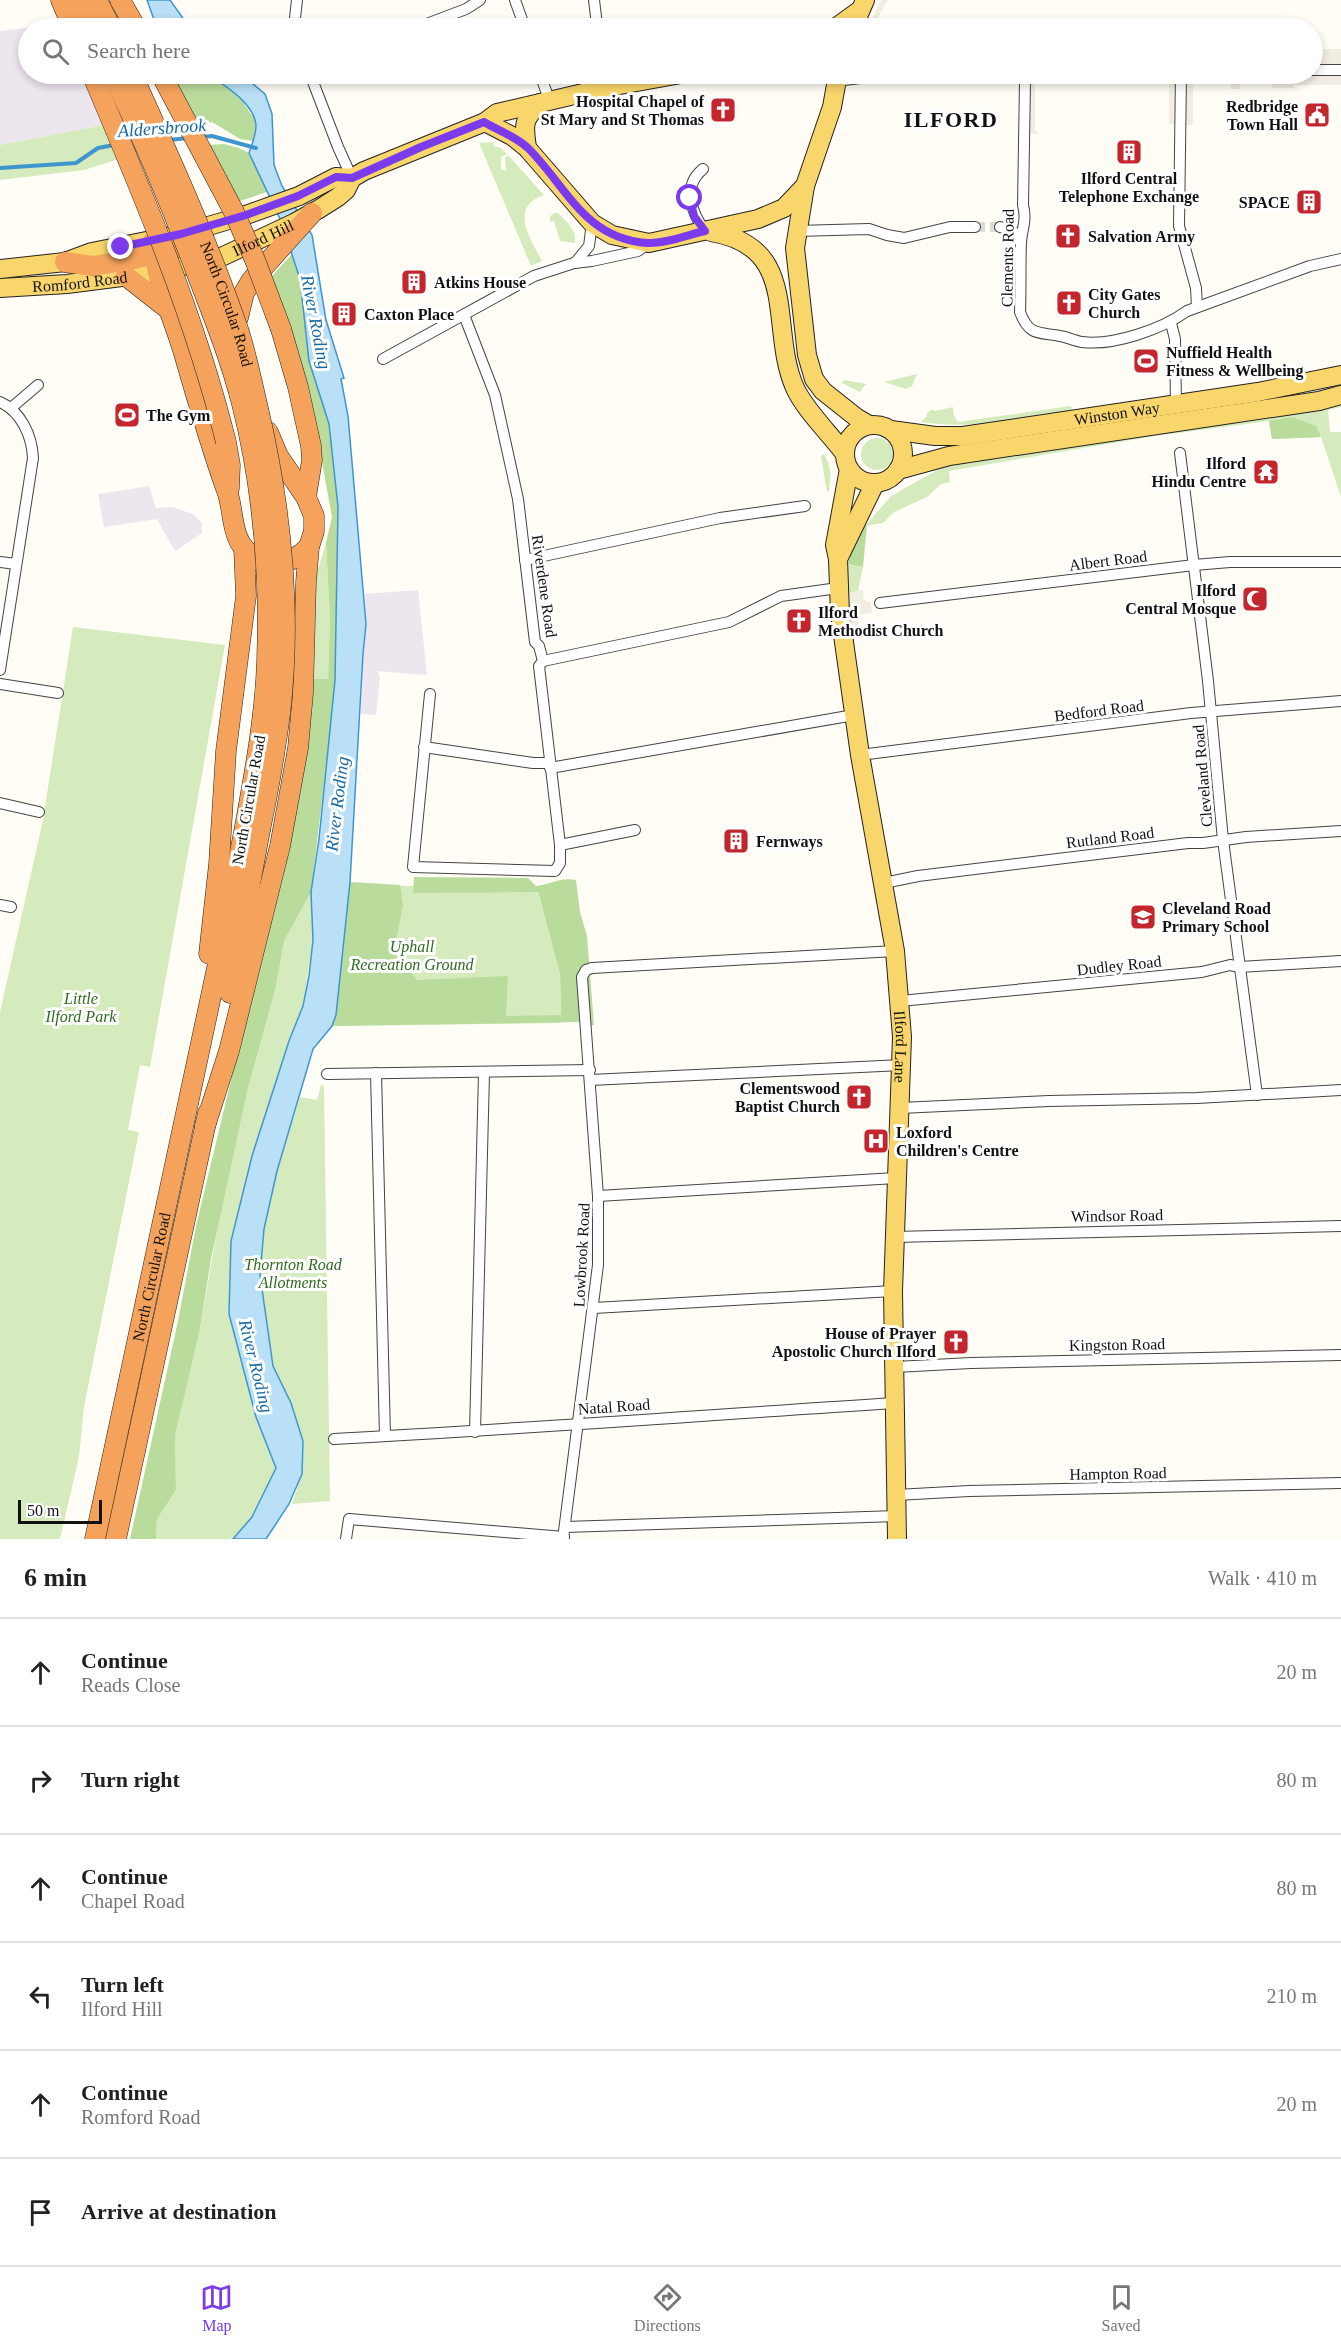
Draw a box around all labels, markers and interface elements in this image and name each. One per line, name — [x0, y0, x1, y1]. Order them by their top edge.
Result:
search box — [18, 18, 1323, 84]
icon: search — [39, 35, 72, 68]
text: Search here — [87, 38, 190, 63]
place label: Hospital Chapel of St Mary and St Thomas — [541, 93, 705, 129]
church icon: Hospital Chapel of St Mary and St Thomas — [708, 95, 738, 125]
place label: Redbridge Town Hall — [1226, 98, 1299, 133]
public building icon: Redbridge Town Hall — [1302, 100, 1332, 130]
district label: ILFORD — [904, 107, 998, 132]
water label: Aldersbrook — [116, 115, 208, 141]
building icon: Ilford Central Telephone Exchange — [1114, 137, 1144, 167]
place label: Ilford Central Telephone Exchange — [1059, 170, 1199, 206]
route start — [676, 184, 702, 210]
building icon: SPACE — [1294, 187, 1324, 217]
place label: SPACE — [1239, 194, 1290, 211]
street label: Clements Road — [998, 209, 1017, 307]
street label: Ilford Hill — [230, 216, 297, 260]
church icon: Salvation Army — [1053, 221, 1083, 251]
place label: Salvation Army — [1088, 228, 1195, 246]
route end — [107, 233, 133, 259]
street label: North Circular Road — [197, 239, 256, 368]
building icon: Atkins House — [399, 267, 429, 297]
street label: Romford Road — [32, 268, 128, 295]
water label: River Roding — [297, 272, 335, 371]
place label: Atkins House — [434, 274, 526, 291]
place label: City Gates Church — [1088, 286, 1160, 321]
church icon: City Gates Church — [1054, 288, 1084, 318]
building icon: Caxton Place — [329, 299, 359, 329]
place label: Caxton Place — [364, 306, 454, 323]
place label: Nuffield Health Fitness & Wellbeing — [1166, 344, 1304, 380]
sports icon: Nuffield Health Fitness & Wellbeing — [1131, 346, 1161, 376]
street label: Winston Way — [1073, 399, 1161, 428]
sports icon: The Gym — [112, 400, 142, 430]
place label: The Gym — [146, 407, 211, 425]
place label: Ilford Hindu Centre — [1152, 455, 1246, 490]
temple icon: Ilford Hindu Centre — [1251, 457, 1281, 487]
street label: Riverdene Road — [529, 534, 560, 639]
street label: Albert Road — [1068, 547, 1148, 574]
place label: Ilford Central Mosque — [1125, 582, 1236, 618]
mosque icon: Ilford Central Mosque — [1240, 584, 1270, 614]
place label: Ilford Methodist Church — [818, 604, 944, 639]
church icon: Ilford Methodist Church — [784, 606, 814, 636]
street label: Bedford Road — [1053, 697, 1145, 724]
street label: Cleveland Road — [1190, 724, 1215, 828]
street label: North Circular Road — [229, 734, 268, 866]
water label: River Roding — [321, 755, 353, 854]
street label: Rutland Road — [1065, 824, 1155, 851]
building icon: Fernways — [721, 826, 751, 856]
place label: Fernways — [756, 833, 823, 851]
place label: Cleveland Road Primary School — [1162, 900, 1271, 936]
school or university icon: Cleveland Road Primary School — [1128, 902, 1158, 932]
park label: Uphall Recreation Ground — [350, 938, 474, 973]
street label: Dudley Road — [1076, 953, 1162, 979]
park label: Little Ilford Park — [45, 990, 117, 1026]
street label: Ilford Lane — [891, 1010, 910, 1083]
place label: Clementswood Baptist Church — [735, 1080, 840, 1116]
church icon: Clementswood Baptist Church — [844, 1082, 874, 1112]
place label: Loxford Children's Centre — [896, 1124, 1019, 1159]
hospital icon: Loxford Children's Centre — [861, 1126, 891, 1156]
street label: Lowbrook Road — [570, 1202, 593, 1308]
street label: Windsor Road — [1071, 1206, 1163, 1225]
street label: North Circular Road — [129, 1211, 174, 1343]
park label: Thornton Road Allotments — [244, 1256, 343, 1291]
water label: River Roding — [235, 1316, 277, 1415]
place label: House of Prayer Apostolic Church Ilford — [772, 1325, 936, 1361]
church icon: House of Prayer Apostolic Church Ilford — [941, 1327, 971, 1357]
street label: Kingston Road — [1069, 1335, 1165, 1355]
street label: Natal Road — [577, 1395, 651, 1418]
street label: Hampton Road — [1069, 1464, 1167, 1484]
scale bar — [18, 1497, 102, 1524]
text: 50 m — [27, 1502, 59, 1519]
text: 6 min — [24, 1563, 87, 1592]
text: Walk · 410 m — [1208, 1567, 1317, 1589]
text: Continue — [81, 1648, 168, 1673]
icon: ahead — [24, 1656, 57, 1689]
text: 20 m — [1276, 1661, 1317, 1683]
text: Reads Close — [81, 1674, 180, 1696]
icon: right — [24, 1764, 57, 1797]
text: Turn right — [81, 1767, 180, 1792]
text: 80 m — [1276, 1769, 1317, 1791]
text: Continue — [81, 1864, 168, 1889]
icon: ahead — [24, 1872, 57, 1905]
text: 80 m — [1276, 1877, 1317, 1899]
text: Chapel Road — [81, 1890, 185, 1912]
text: Turn left — [81, 1972, 164, 1997]
icon: left — [24, 1980, 57, 2013]
text: 210 m — [1266, 1985, 1317, 2007]
text: Ilford Hill — [81, 1998, 163, 2020]
text: Continue — [81, 2080, 168, 2105]
icon: ahead — [24, 2088, 57, 2121]
text: 20 m — [1276, 2093, 1317, 2115]
text: Romford Road — [81, 2106, 200, 2128]
icon: arrive — [24, 2196, 57, 2229]
text: Arrive at destination — [81, 2199, 277, 2224]
tab: Map — [200, 2281, 233, 2335]
tab: Directions — [634, 2281, 701, 2335]
tab: Saved — [1101, 2281, 1141, 2335]

